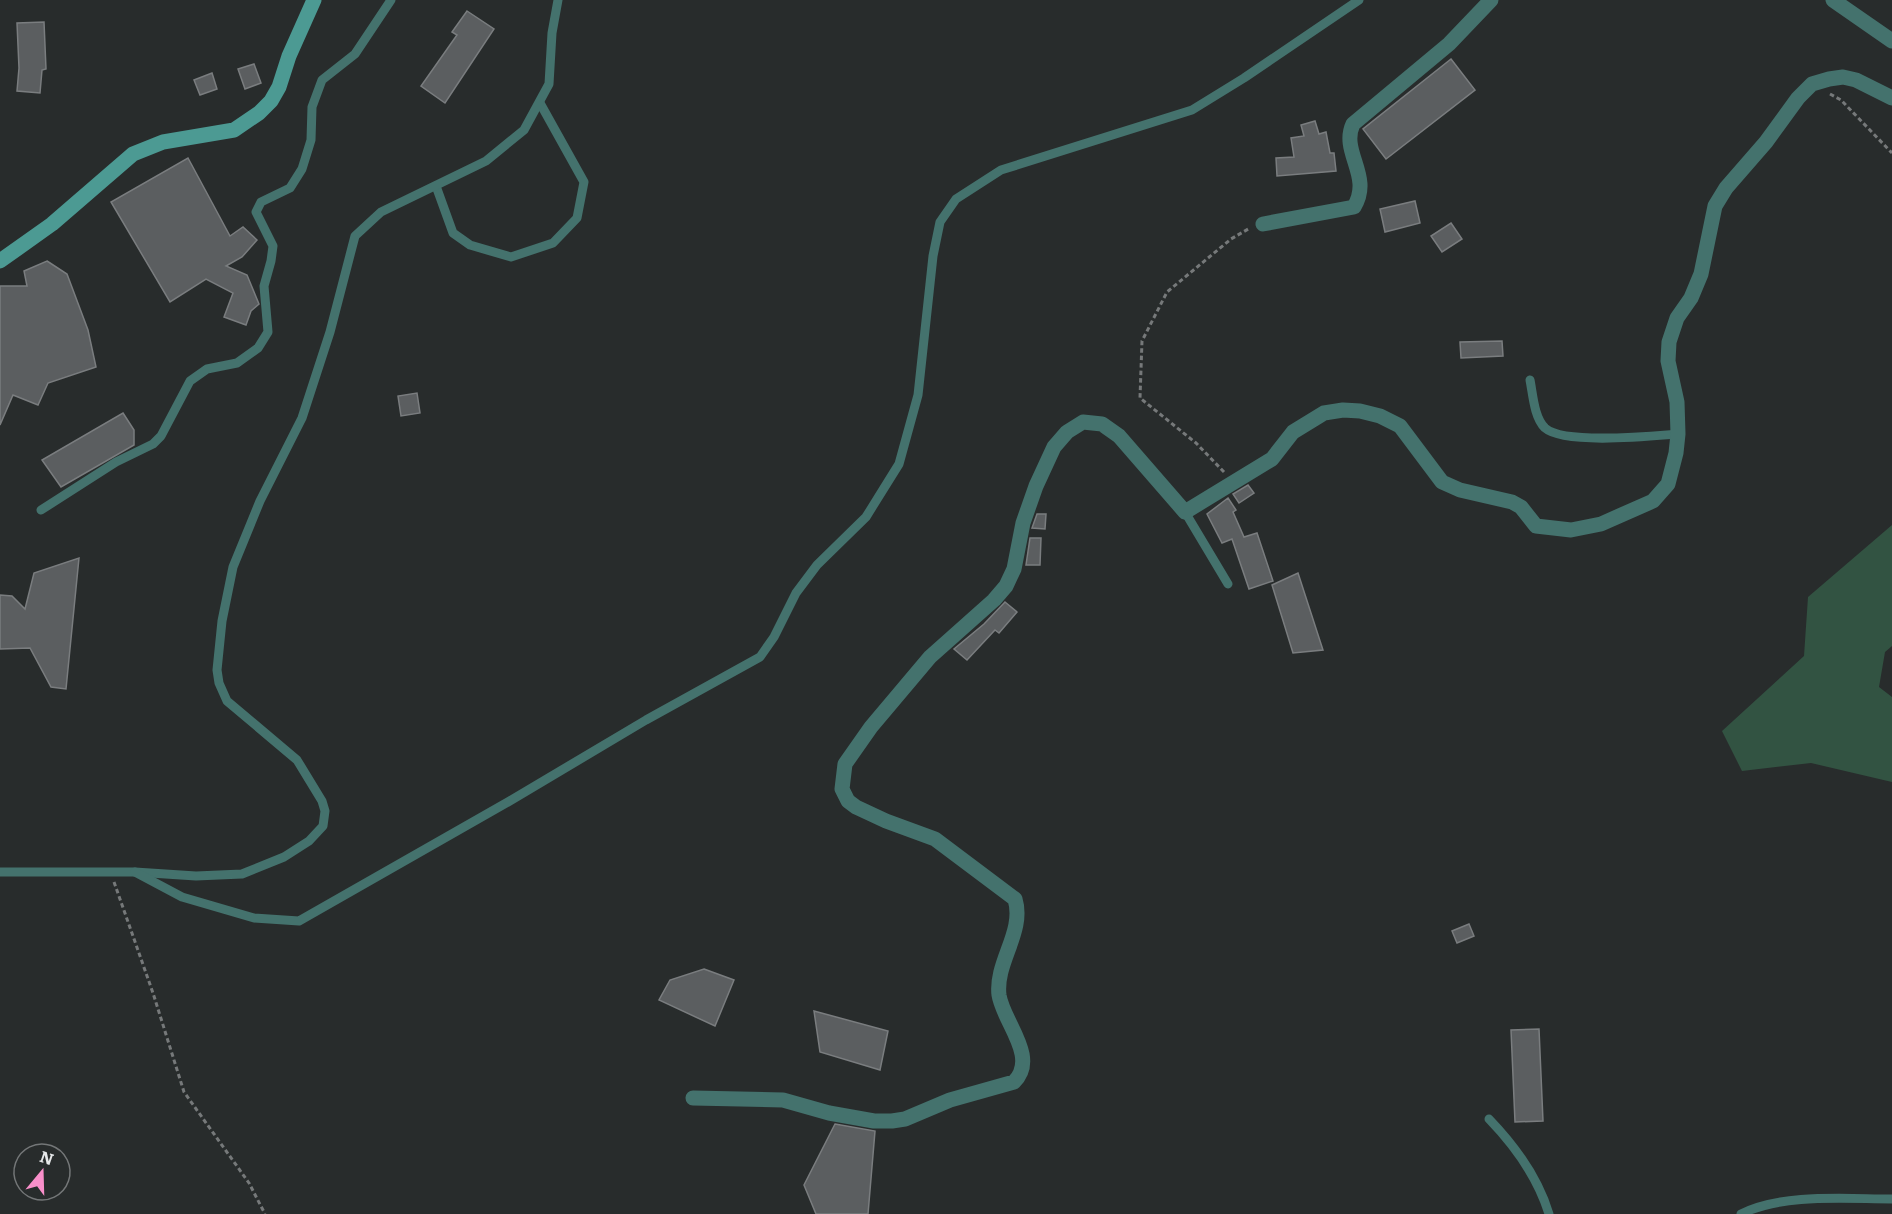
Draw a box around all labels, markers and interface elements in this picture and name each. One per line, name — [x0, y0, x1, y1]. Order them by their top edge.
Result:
north arrow — [12, 1142, 72, 1202]
text: N — [37, 1143, 57, 1170]

